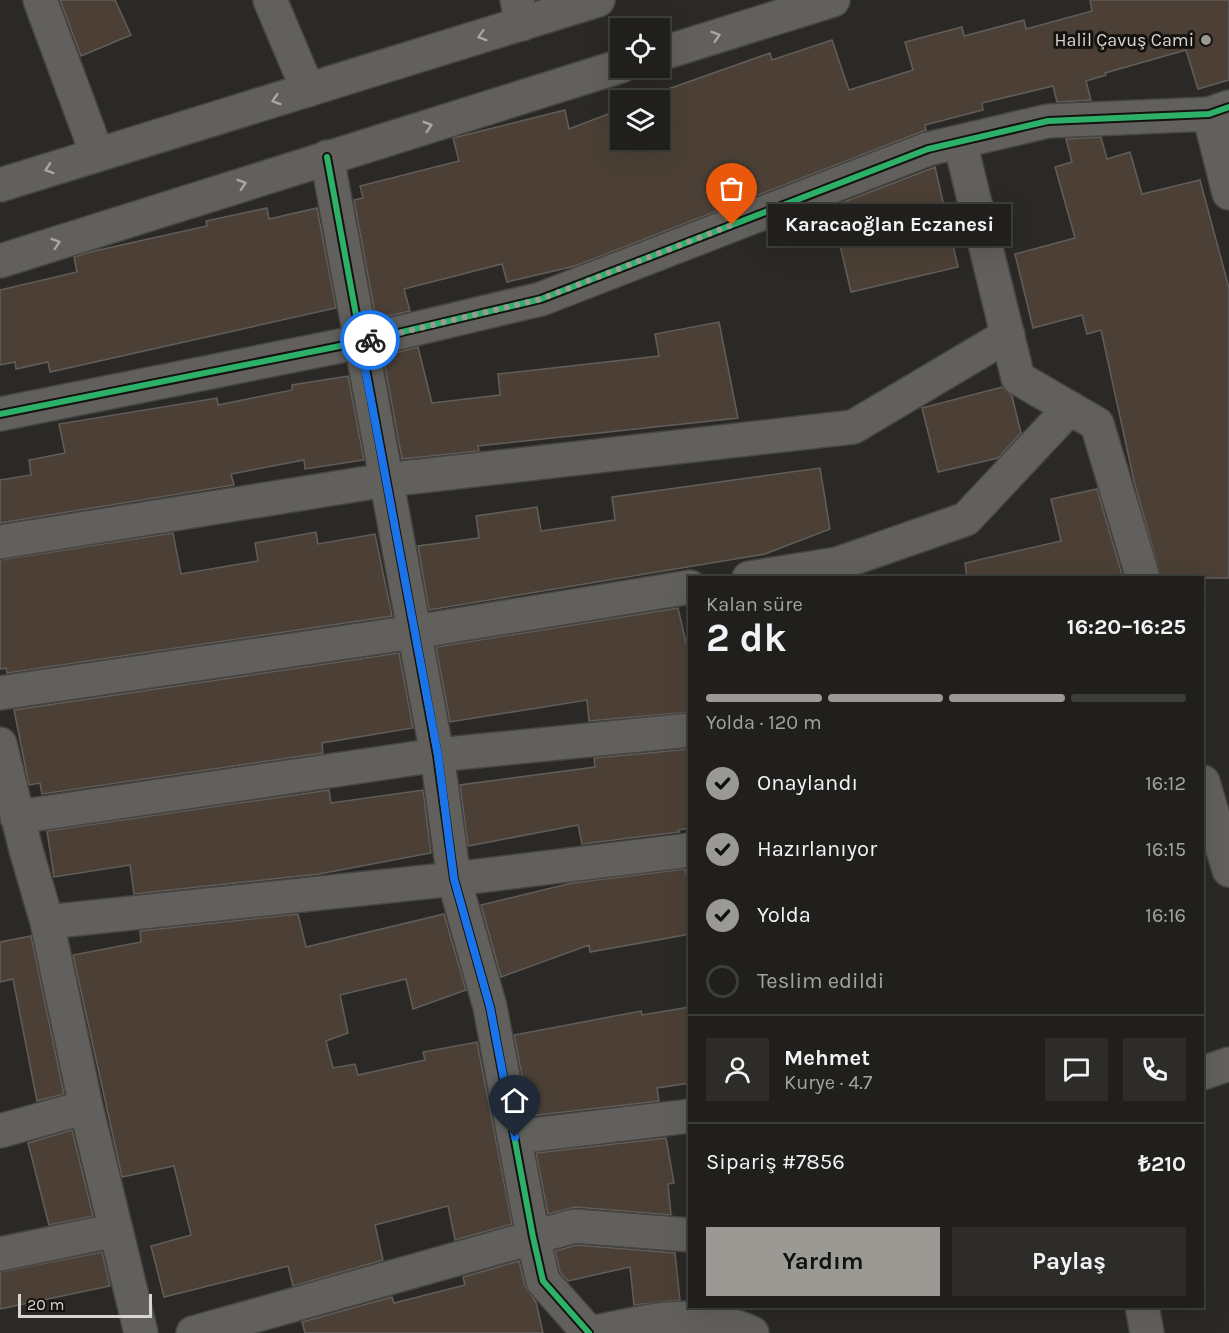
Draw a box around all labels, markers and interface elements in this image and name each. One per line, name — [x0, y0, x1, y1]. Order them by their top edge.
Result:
map controls — [610, 18, 670, 150]
button: locate — [610, 18, 670, 78]
one-way arrow — [477, 29, 488, 41]
place label: Halil Çavuş Cami — [1055, 29, 1194, 51]
one-way arrow — [710, 31, 721, 44]
marker: Halil Çavuş Cami — [1199, 33, 1213, 47]
button: layers — [610, 90, 670, 150]
one-way arrow — [271, 93, 282, 105]
one-way arrow — [422, 121, 433, 133]
one-way arrow — [44, 162, 55, 174]
pin — [706, 163, 757, 225]
icon: bag — [715, 172, 748, 205]
one-way arrow — [236, 179, 247, 191]
callout: Karacaoğlan Eczanesi — [768, 204, 1011, 246]
text: Karacaoğlan Eczanesi — [785, 213, 994, 236]
one-way arrow — [50, 238, 61, 250]
courier — [340, 310, 400, 370]
icon: bike — [354, 324, 387, 357]
text: Kalan süre — [706, 593, 803, 616]
text: 16:20–16:25 — [1067, 614, 1186, 640]
text: 2 dk — [706, 615, 786, 661]
text: Yolda · 120 m — [706, 711, 822, 734]
icon: check — [706, 767, 739, 800]
text: Onaylandı — [757, 770, 858, 796]
text: 16:12 — [1145, 772, 1186, 795]
icon: check — [706, 833, 739, 866]
text: Hazırlanıyor — [757, 836, 877, 862]
text: 16:15 — [1145, 838, 1186, 861]
icon: check — [706, 899, 739, 932]
text: Yolda — [757, 902, 811, 928]
text: 16:16 — [1145, 904, 1186, 927]
text: Teslim edildi — [757, 968, 884, 994]
button: person — [706, 1038, 769, 1101]
button: chat — [1045, 1038, 1108, 1101]
button: phone — [1123, 1038, 1186, 1101]
text: Mehmet — [784, 1045, 870, 1071]
text: Kurye · 4.7 — [784, 1071, 872, 1094]
pin — [489, 1075, 540, 1137]
icon: home — [498, 1084, 531, 1117]
text: Sipariş #7856 — [706, 1149, 845, 1175]
text: ₺210 — [1138, 1151, 1186, 1177]
button: Yardım — [706, 1227, 940, 1296]
button: Paylaş — [952, 1227, 1186, 1296]
scale bar — [18, 1291, 152, 1318]
text: 20 m — [27, 1295, 65, 1314]

